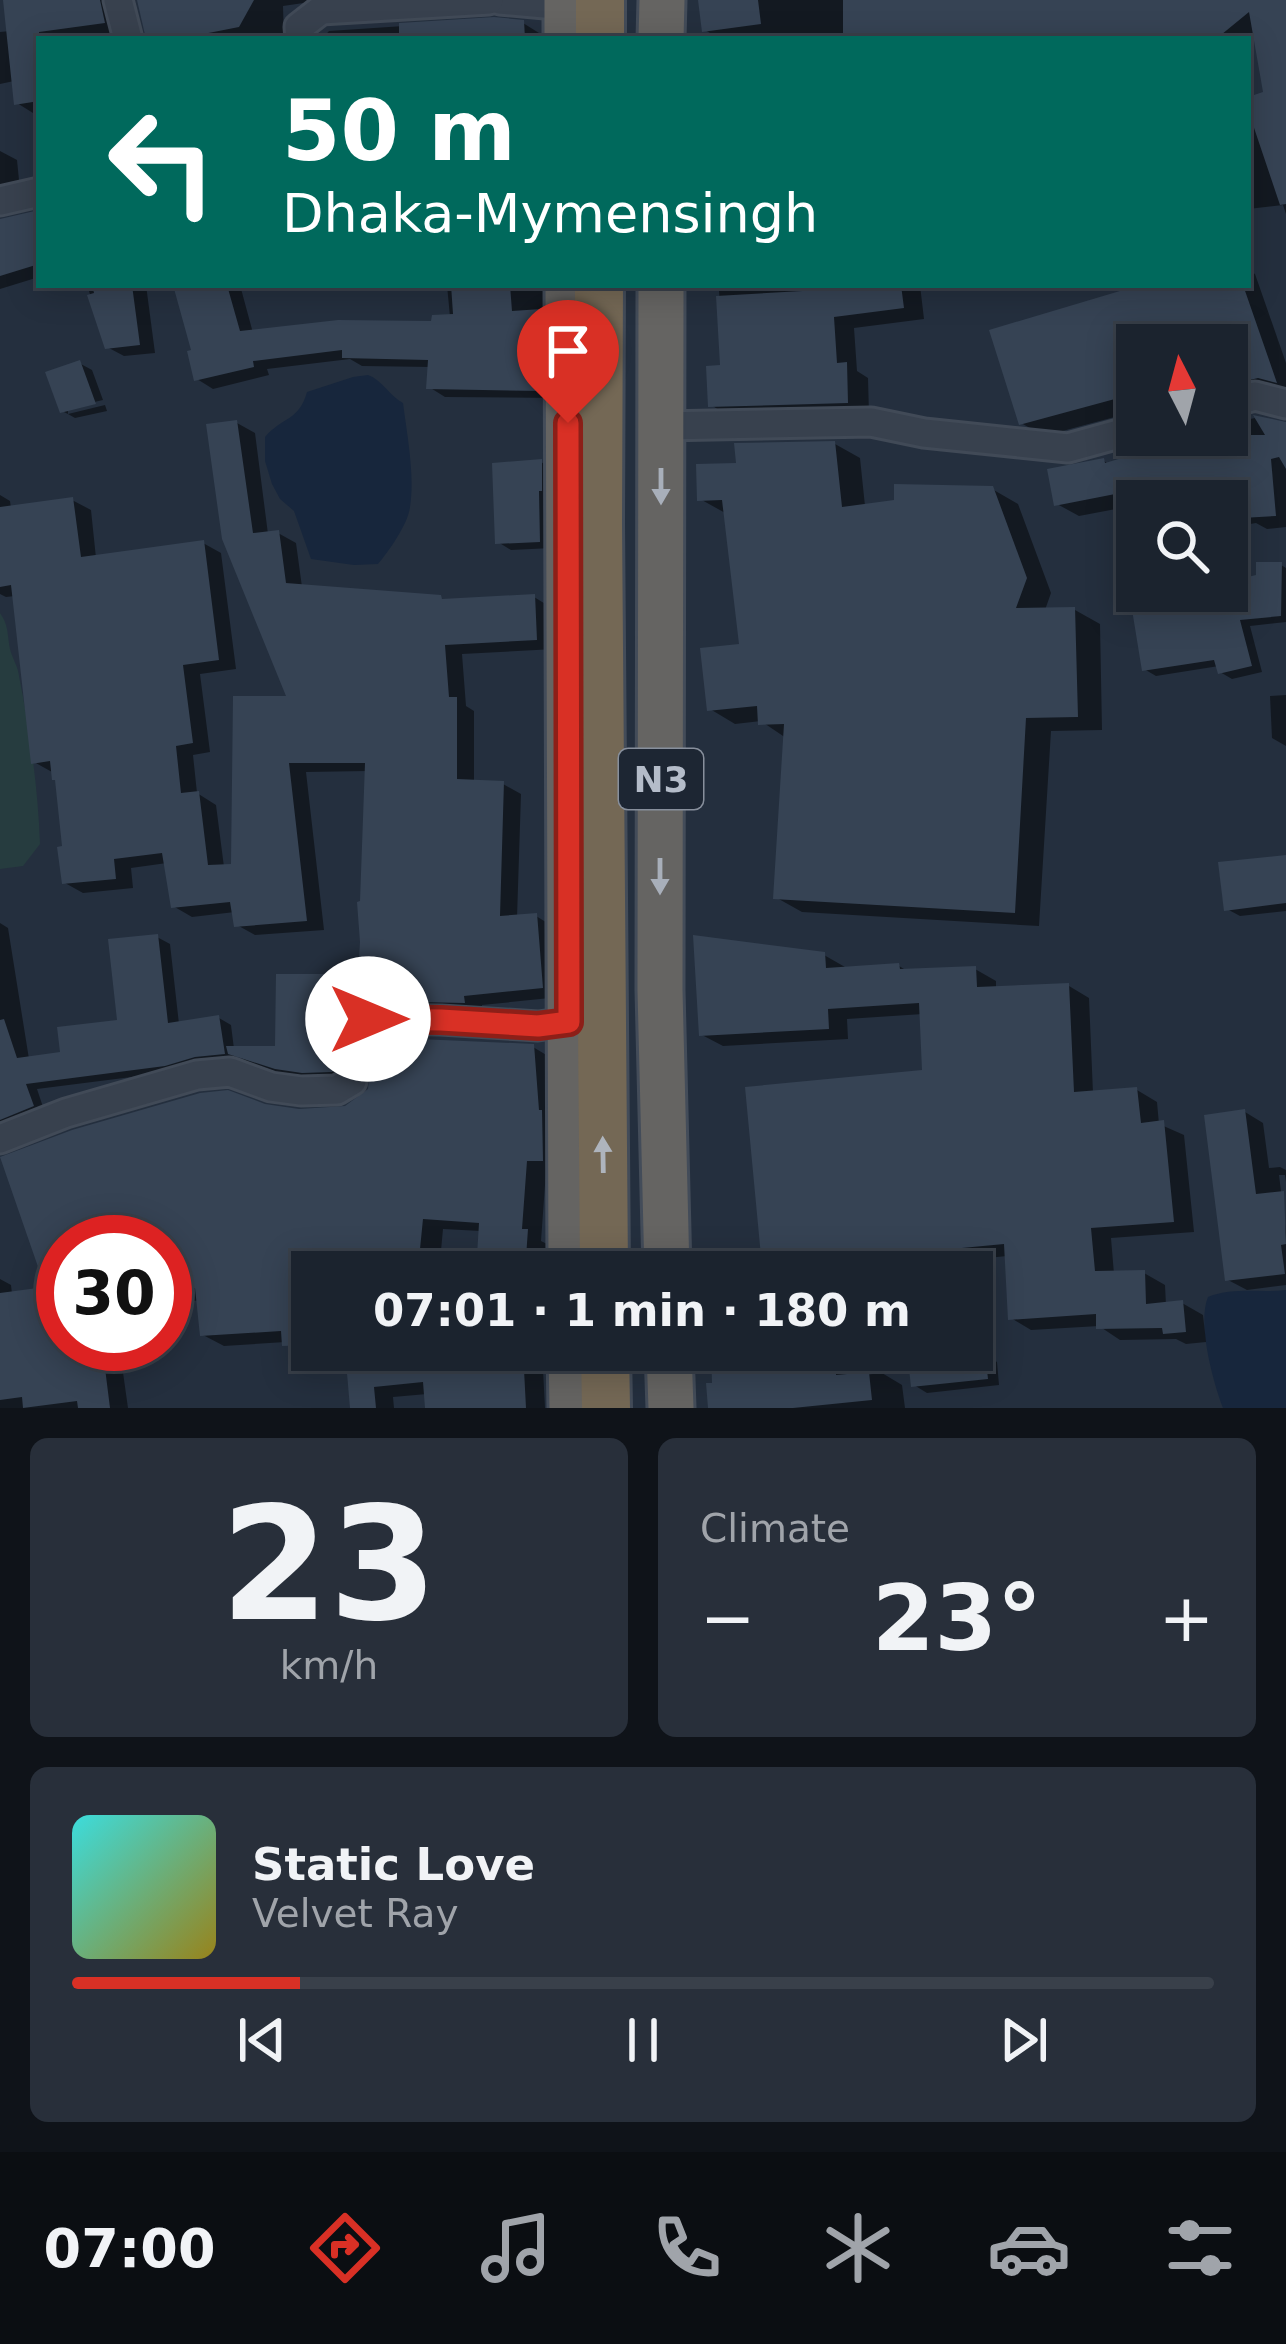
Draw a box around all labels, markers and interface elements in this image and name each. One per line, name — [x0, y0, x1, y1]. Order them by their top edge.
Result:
text: 50 m — [282, 82, 516, 180]
icon: left — [84, 84, 240, 240]
text: Dhaka-Mymensingh — [282, 182, 818, 245]
pin — [517, 300, 619, 423]
icon: arrive — [535, 318, 601, 384]
north arrow — [1116, 324, 1248, 456]
map controls — [1116, 324, 1248, 612]
one-way arrow — [652, 468, 671, 506]
button: search — [1116, 480, 1248, 612]
road number: N3 — [619, 749, 703, 809]
one-way arrow — [650, 858, 670, 896]
position arrow — [305, 956, 431, 1082]
one-way arrow — [593, 1135, 613, 1173]
speed limit sign: 30 — [36, 1215, 192, 1371]
text: 07:01 · 1 min · 180 m — [373, 1284, 911, 1337]
text: 23 — [220, 1474, 438, 1656]
text: Climate — [700, 1506, 850, 1551]
text: 23° — [872, 1566, 1042, 1671]
text: − — [700, 1580, 755, 1657]
text: + — [1159, 1580, 1214, 1657]
text: km/h — [280, 1643, 378, 1688]
text: Static Love — [252, 1838, 535, 1891]
text: Velvet Ray — [252, 1891, 458, 1936]
icon: previous — [229, 2007, 295, 2073]
icon: pause — [610, 2007, 676, 2073]
icon: next — [991, 2007, 1057, 2073]
icon: directions — [303, 2206, 387, 2290]
icon: music — [474, 2206, 558, 2290]
icon: phone — [645, 2206, 729, 2290]
icon: climate — [816, 2206, 900, 2290]
icon: car — [987, 2206, 1071, 2290]
icon: filters — [1158, 2206, 1242, 2290]
text: 07:00 — [44, 2217, 215, 2280]

